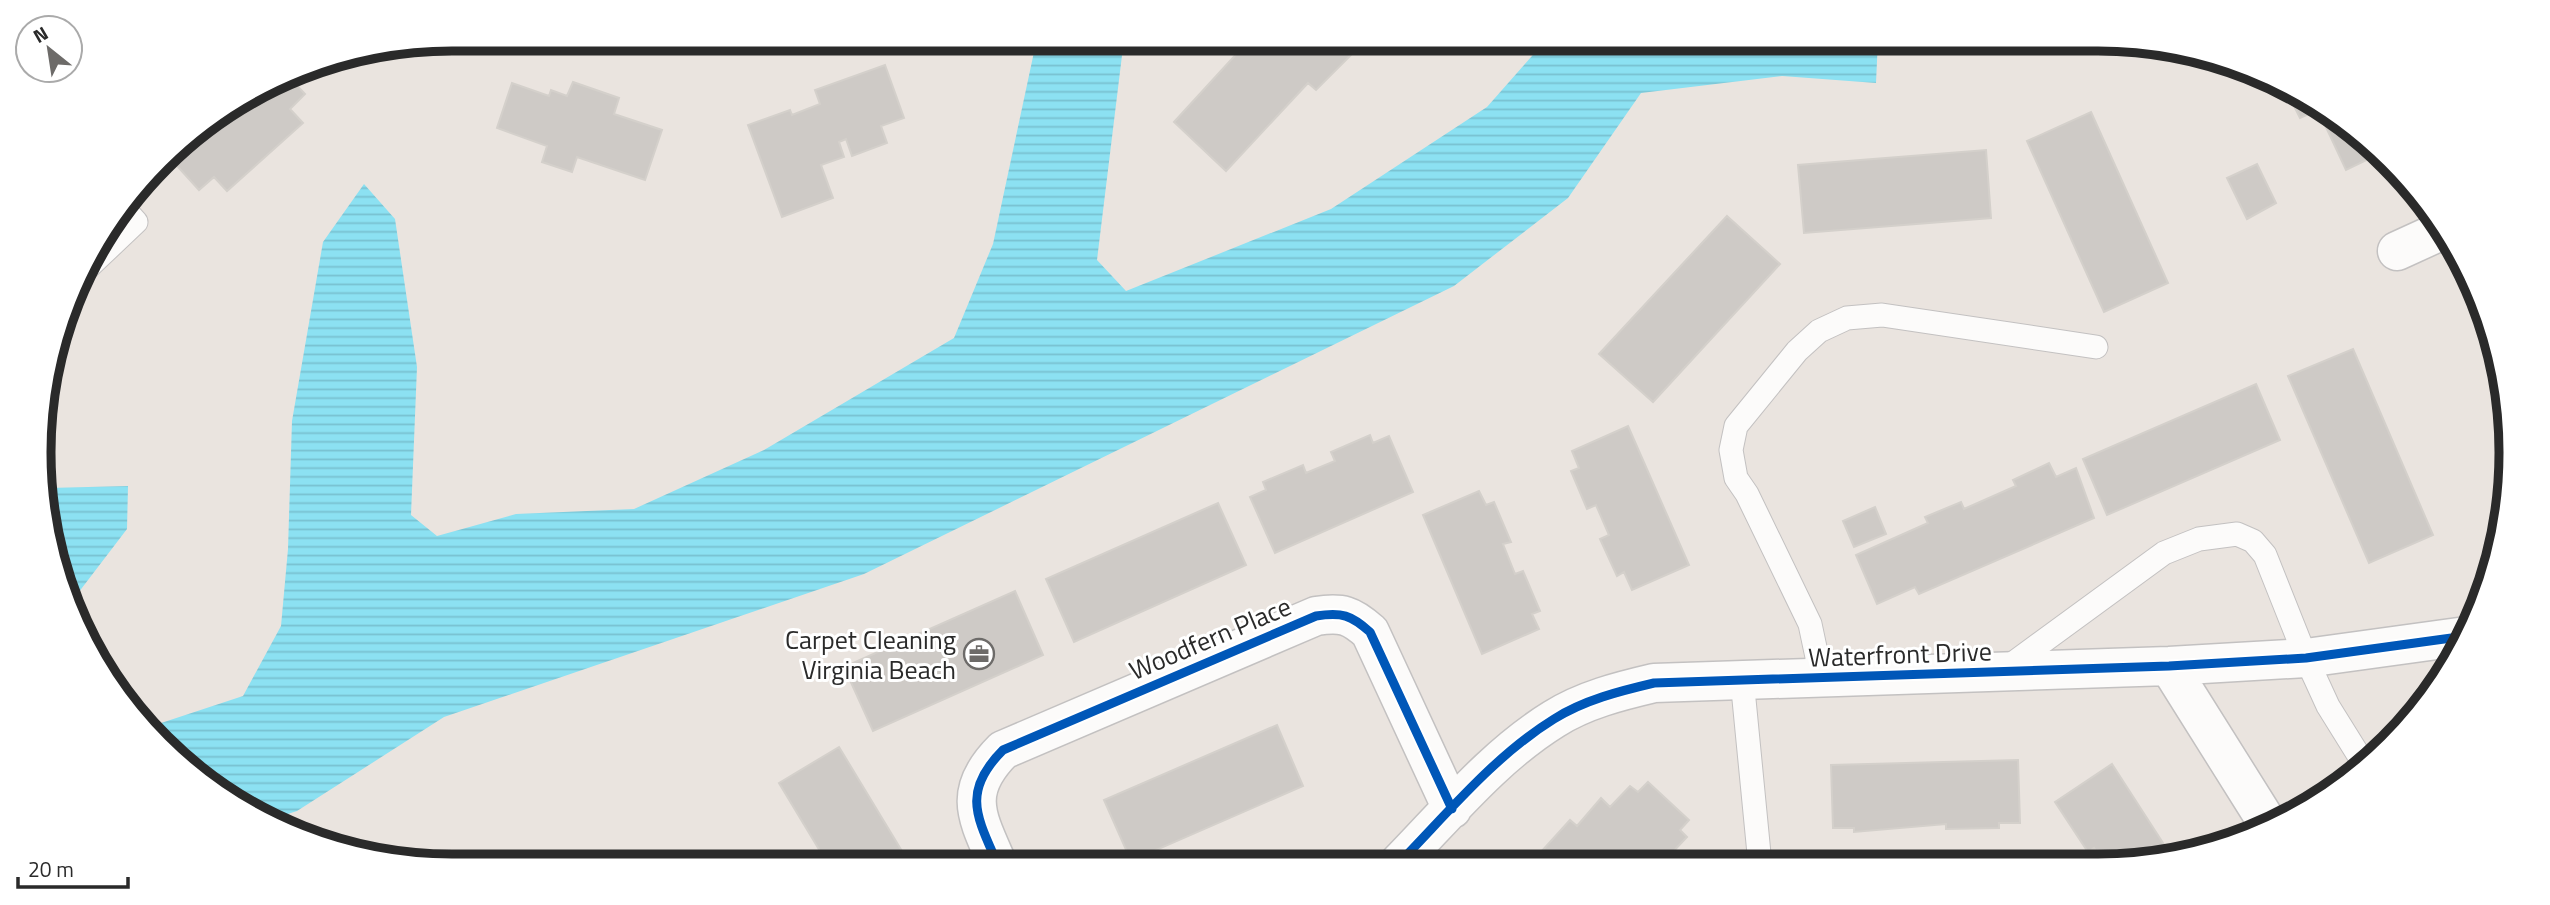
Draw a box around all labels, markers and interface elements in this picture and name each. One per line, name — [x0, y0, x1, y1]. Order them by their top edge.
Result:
north arrow — [14, 14, 84, 84]
text: N — [27, 18, 53, 50]
street label: Woodfern Place — [1123, 586, 1297, 690]
place label: Carpet Cleaning Virginia Beach — [785, 620, 956, 689]
street label: Waterfront Drive — [1808, 631, 1992, 677]
office icon: Carpet Cleaning Virginia Beach — [962, 637, 996, 671]
scale bar — [18, 846, 128, 890]
text: 20 m — [28, 853, 74, 885]

